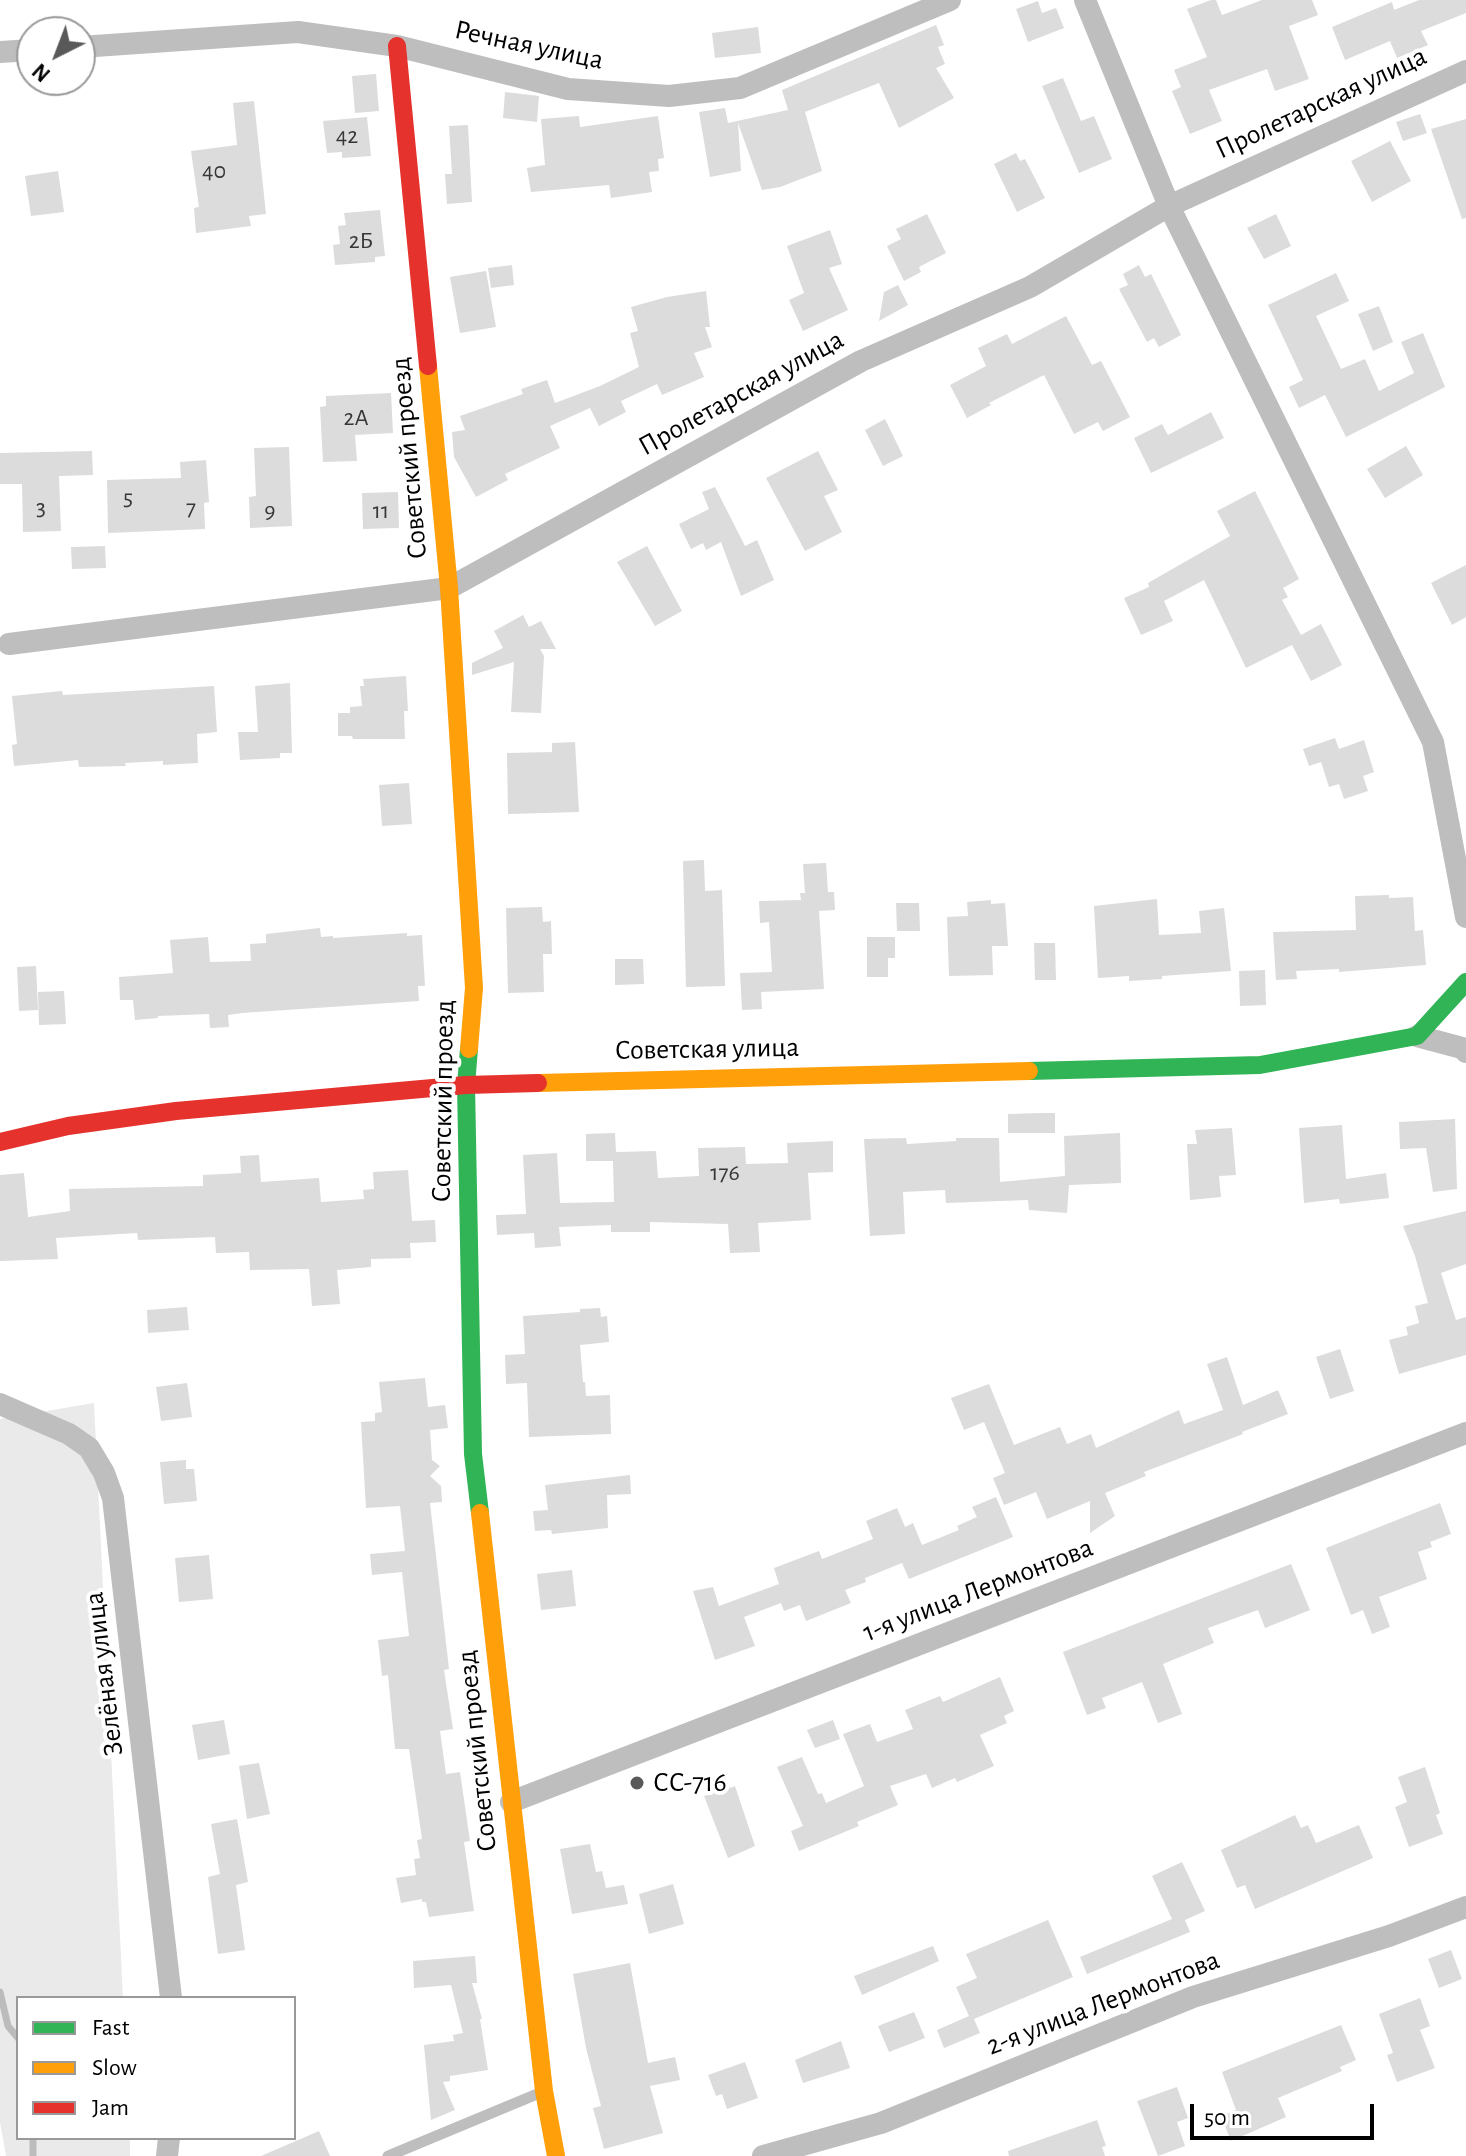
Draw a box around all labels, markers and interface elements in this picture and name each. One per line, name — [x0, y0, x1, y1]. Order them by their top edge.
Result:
street label: Речная улица — [452, 13, 606, 77]
north arrow — [16, 16, 96, 96]
street label: Пролетарская улица — [1210, 39, 1432, 167]
text: N — [28, 59, 54, 86]
house number: 42 — [336, 122, 358, 150]
house number: 40 — [202, 157, 226, 185]
house number: 2Б — [349, 227, 373, 255]
street label: Пролетарская улица — [633, 323, 849, 463]
street label: Советский проезд — [383, 356, 435, 560]
house number: 2А — [343, 404, 369, 432]
house number: 5 — [123, 484, 133, 512]
house number: 3 — [36, 494, 46, 522]
house number: 7 — [186, 494, 196, 522]
house number: 9 — [264, 497, 276, 525]
house number: 11 — [373, 497, 389, 525]
street label: Советский проезд — [424, 999, 462, 1203]
street label: Советская улица — [615, 1031, 799, 1067]
house number: 176 — [710, 1159, 740, 1187]
street label: 1-я улица Лермонтова — [858, 1531, 1098, 1649]
street label: Зелёная улица — [77, 1590, 131, 1758]
street label: Советский проезд — [450, 1649, 504, 1853]
place label: СС-716 — [653, 1766, 727, 1800]
marker: СС-716 — [628, 1774, 646, 1792]
street label: 2-я улица Лермонтова — [982, 1943, 1224, 2063]
legend — [16, 1996, 296, 2140]
text: Fast — [92, 2016, 129, 2040]
text: Slow — [92, 2056, 137, 2080]
scale bar — [1194, 2088, 1378, 2138]
text: Jam — [92, 2096, 129, 2120]
text: 50 m — [1204, 2106, 1250, 2130]

